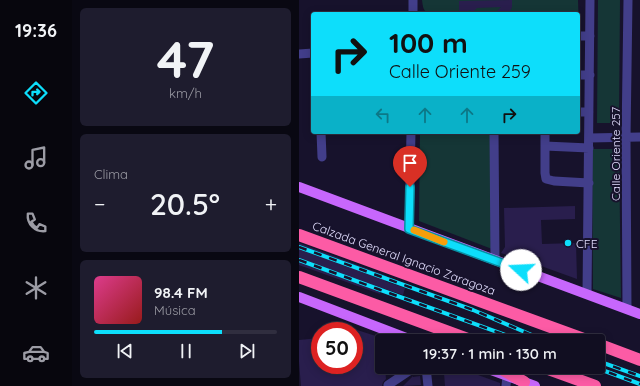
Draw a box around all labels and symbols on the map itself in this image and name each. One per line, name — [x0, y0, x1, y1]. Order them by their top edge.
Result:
street label: Calle Oriente 257 — [608, 107, 623, 201]
pin — [393, 146, 427, 187]
street label: Calzada General Ignacio Zaragoza — [311, 218, 497, 298]
place label: CFE — [576, 236, 598, 251]
marker: CFE — [563, 238, 573, 248]
position arrow — [500, 249, 542, 291]
speed limit sign: 50 — [311, 322, 363, 374]

